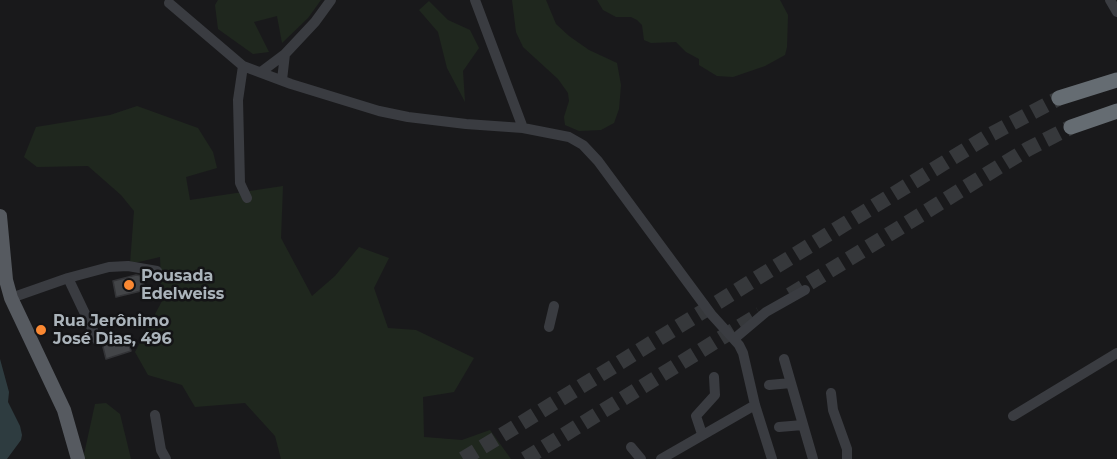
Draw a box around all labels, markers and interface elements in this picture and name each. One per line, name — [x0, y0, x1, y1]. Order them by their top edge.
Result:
place label: Pousada Edelweiss — [141, 266, 224, 304]
marker: Pousada Edelweiss — [122, 278, 136, 292]
place label: Rua Jerônimo José Dias, 496 — [53, 311, 172, 349]
marker: Rua Jerônimo José Dias, 496 — [34, 323, 48, 337]

